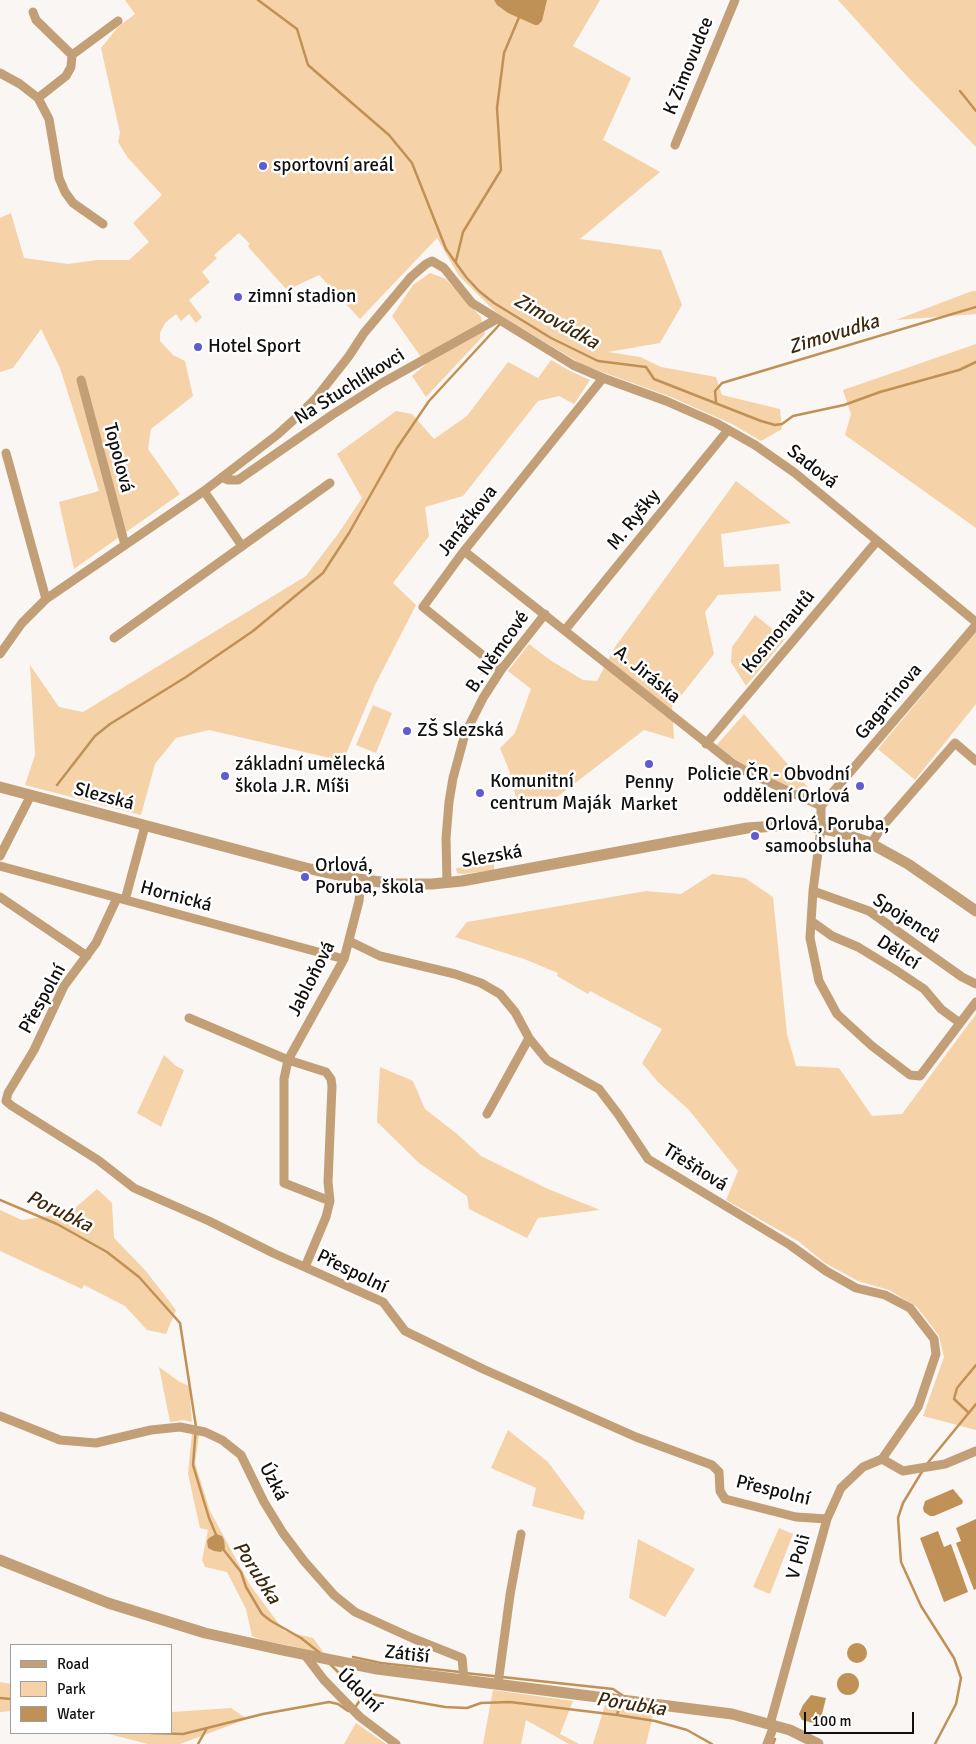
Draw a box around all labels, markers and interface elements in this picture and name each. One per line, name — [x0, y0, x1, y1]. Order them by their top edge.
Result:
street label: K Zimovudce — [659, 14, 719, 118]
place label: sportovní areál — [273, 155, 394, 177]
marker: sportovní areál — [257, 160, 269, 172]
place label: zimní stadion — [248, 286, 356, 308]
water label: Zimovůdka — [509, 289, 603, 355]
marker: zimní stadion — [232, 291, 244, 303]
water label: Zimovudka — [786, 310, 882, 360]
place label: Hotel Sport — [208, 336, 301, 358]
marker: Hotel Sport — [192, 341, 204, 353]
street label: Na Stuchlíkovci — [291, 344, 409, 430]
street label: Topolová — [98, 421, 138, 495]
street label: Sadová — [782, 440, 842, 494]
street label: Janáčkova — [433, 481, 503, 561]
street label: M. Ryšky — [603, 485, 665, 555]
street label: Kosmonautů — [738, 586, 820, 678]
street label: B. Němcové — [462, 607, 534, 697]
street label: A. Jiráska — [609, 641, 685, 709]
street label: Gagarinova — [851, 659, 927, 745]
place label: ZŠ Slezská — [417, 720, 504, 742]
marker: ZŠ Slezská — [401, 725, 413, 737]
place label: základní umělecká škola J.R. Míši — [235, 754, 385, 798]
marker: Penny Market — [643, 758, 655, 770]
place label: Policie ČR - Obvodní oddělení Orlová — [687, 764, 850, 808]
marker: základní umělecká škola J.R. Míši — [219, 770, 231, 782]
place label: Komunitní centrum Maják — [490, 771, 612, 815]
place label: Penny Market — [620, 772, 678, 816]
street label: Slezská — [71, 778, 137, 816]
marker: Policie ČR - Obvodní oddělení Orlová — [854, 780, 866, 792]
marker: Komunitní centrum Maják — [474, 787, 486, 799]
place label: Orlová, Poruba, samoobsluha — [765, 814, 889, 858]
marker: Orlová, Poruba, samoobsluha — [749, 830, 761, 842]
street label: Slezská — [460, 840, 524, 874]
place label: Orlová, Poruba, škola — [315, 855, 424, 899]
marker: Orlová, Poruba, škola — [299, 871, 311, 883]
street label: Hornická — [138, 877, 214, 917]
street label: Spojenců — [868, 889, 944, 949]
street label: Dělící — [872, 931, 924, 975]
street label: Jabloňová — [283, 938, 341, 1020]
street label: Přespolní — [15, 960, 71, 1038]
street label: Třešňová — [658, 1139, 732, 1197]
water label: Porubka — [22, 1186, 96, 1238]
street label: Přespolní — [313, 1245, 391, 1299]
street label: Úzká — [254, 1459, 292, 1505]
street label: Přespolní — [733, 1471, 813, 1511]
street label: V Poli — [782, 1532, 816, 1582]
water label: Porubka — [227, 1537, 285, 1609]
street label: Zátiší — [383, 1641, 431, 1669]
legend — [10, 1644, 172, 1734]
text: Road — [57, 1655, 89, 1673]
street label: Údolní — [332, 1664, 386, 1718]
text: Park — [57, 1680, 86, 1698]
water label: Porubka — [594, 1688, 668, 1722]
scale bar — [806, 1702, 916, 1734]
text: Water — [57, 1705, 95, 1723]
text: 100 m — [812, 1712, 852, 1730]

